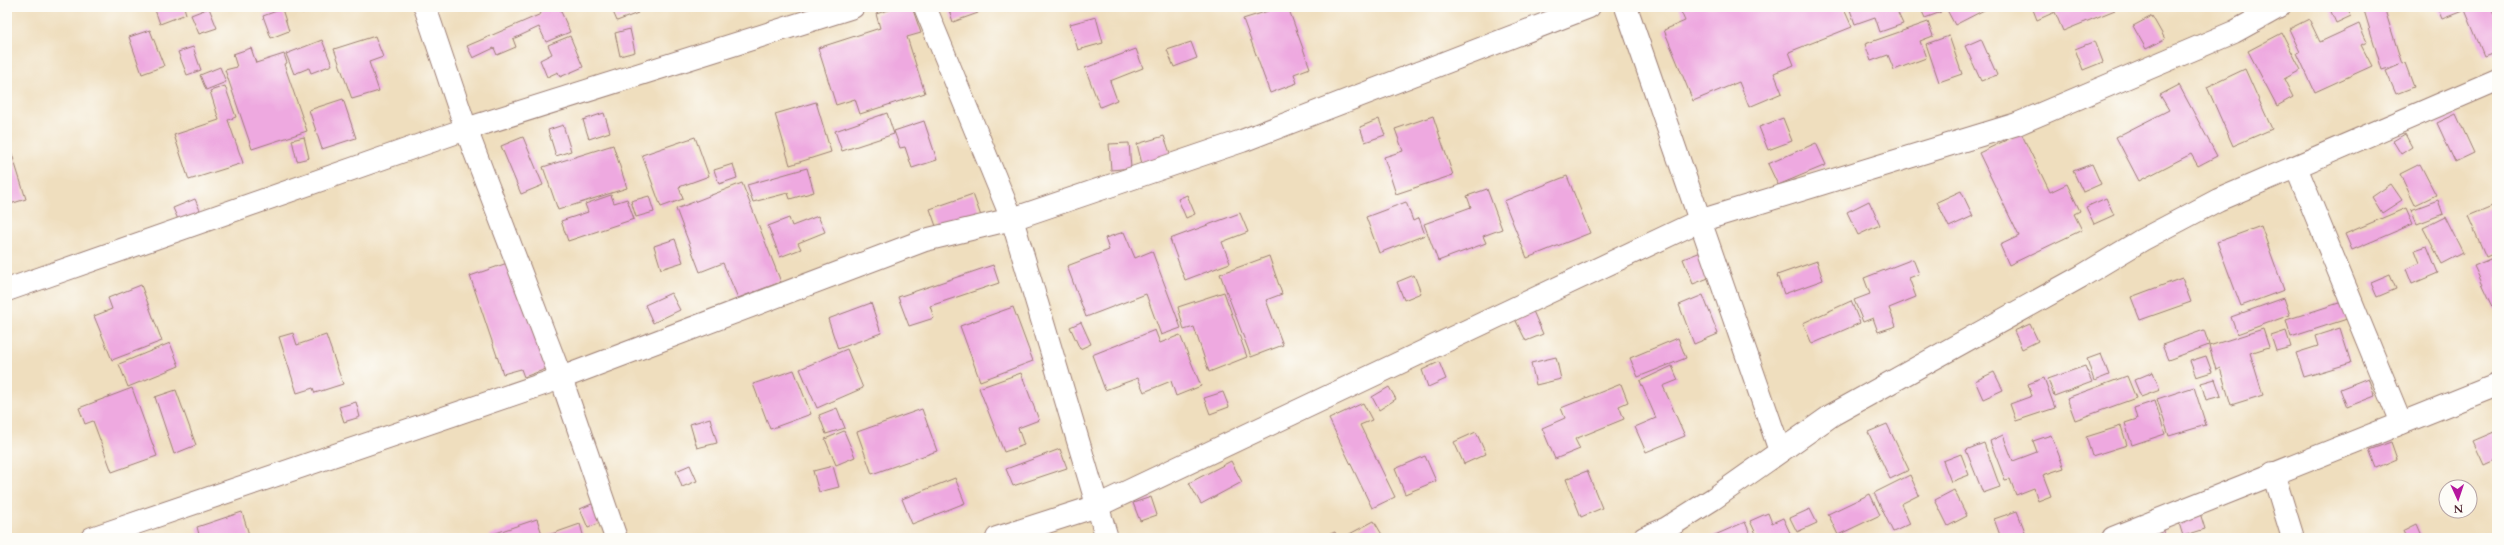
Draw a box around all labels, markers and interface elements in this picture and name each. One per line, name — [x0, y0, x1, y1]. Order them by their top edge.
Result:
north arrow — [2438, 479, 2478, 519]
text: N — [2453, 501, 2464, 516]

